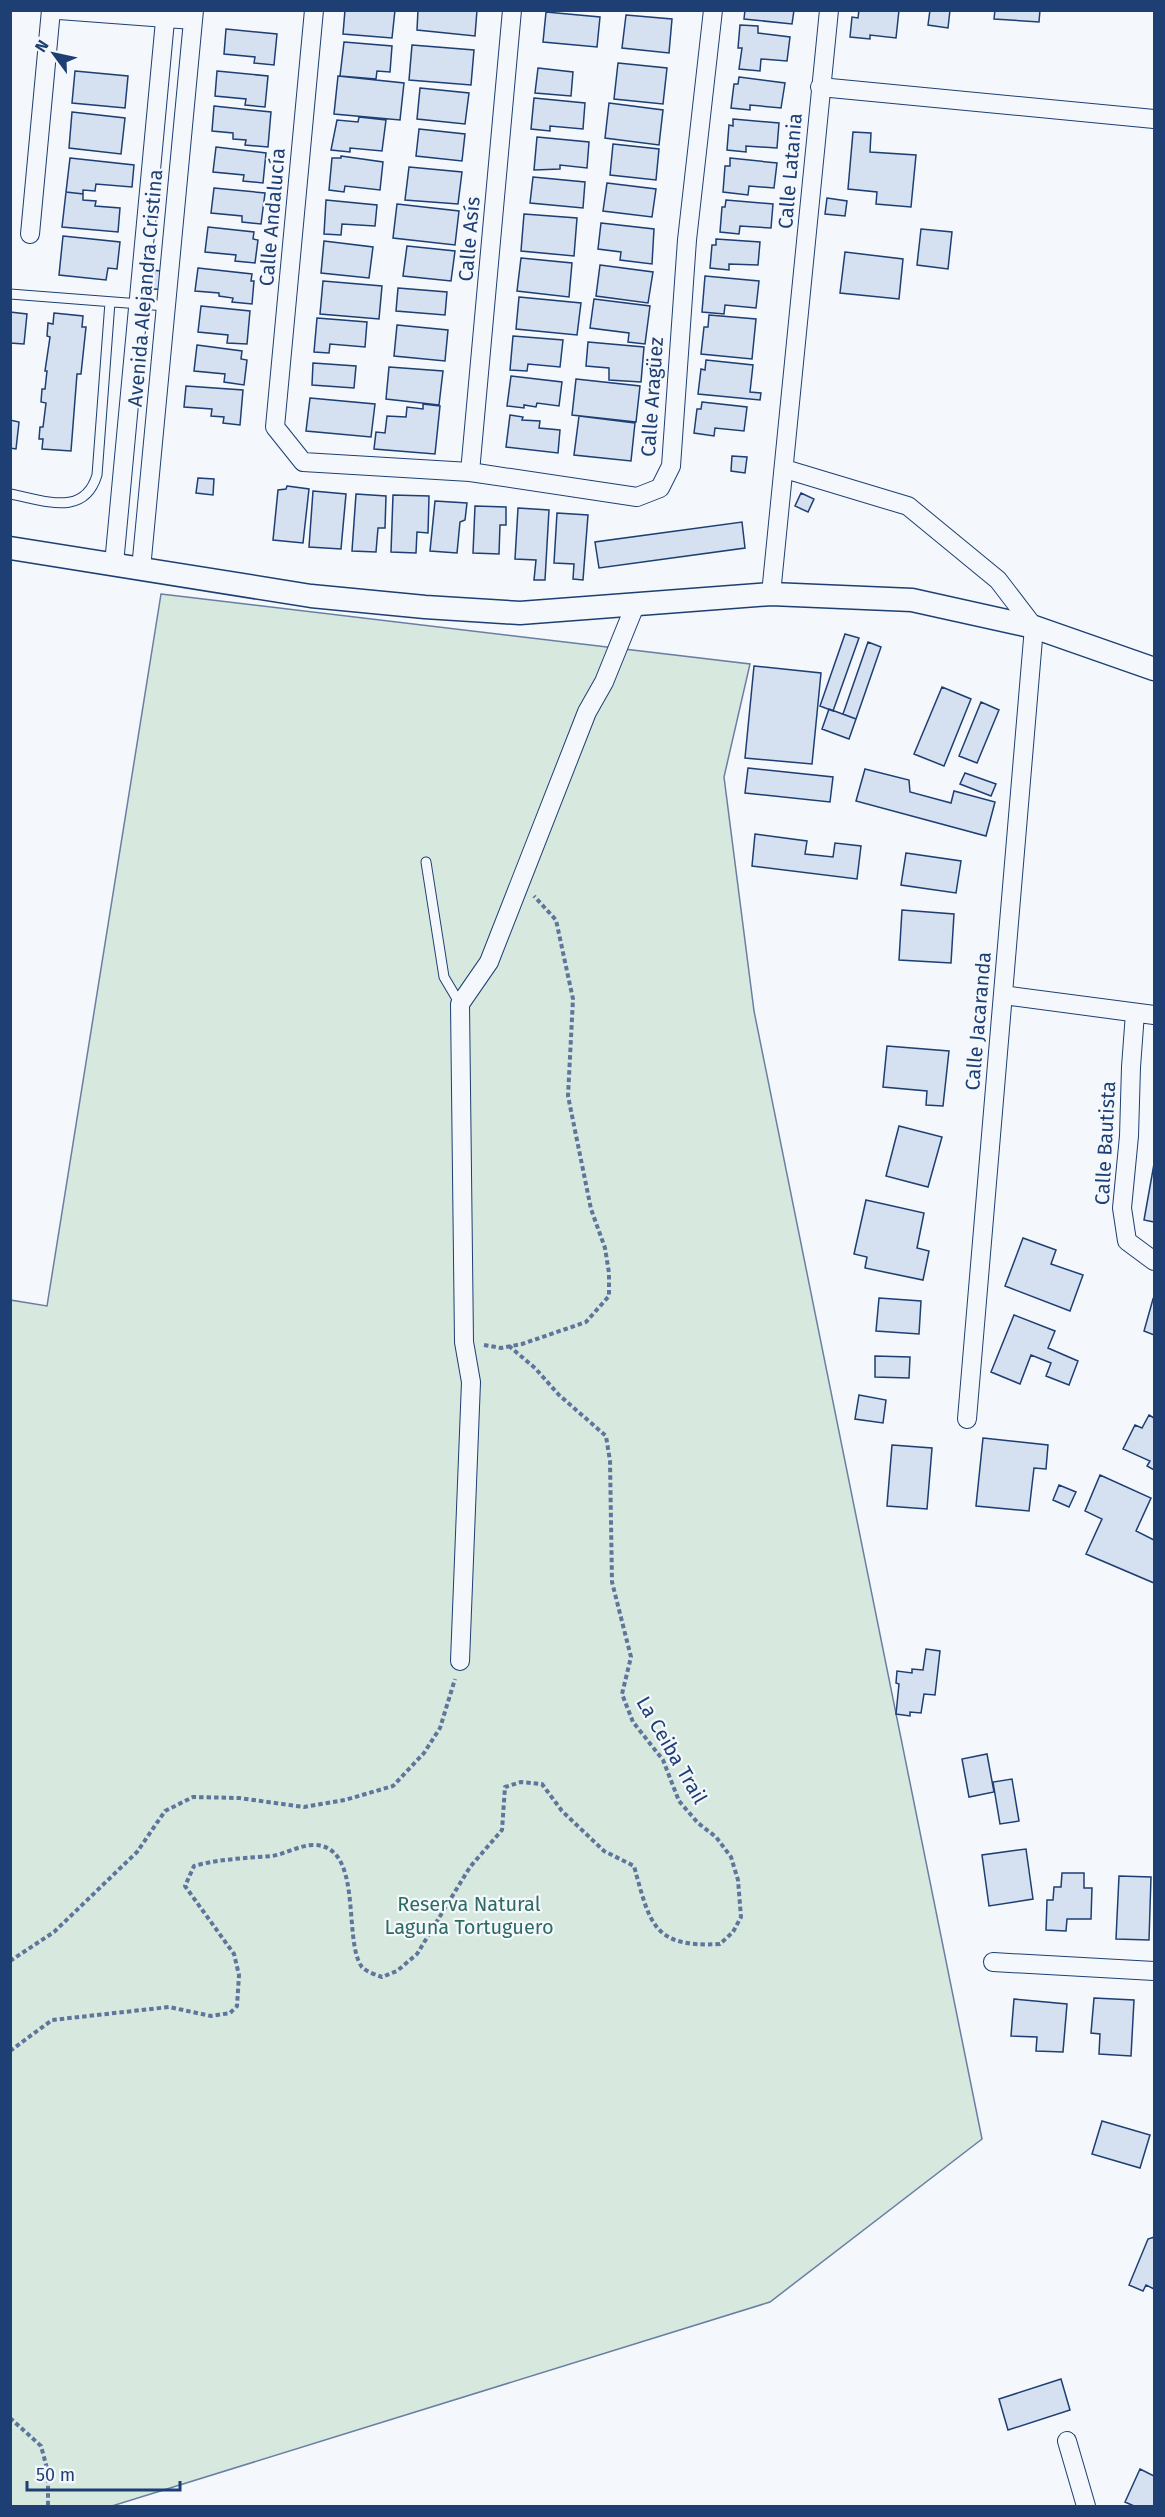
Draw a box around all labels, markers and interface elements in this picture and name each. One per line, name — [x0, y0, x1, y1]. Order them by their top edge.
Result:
north arrow — [24, 24, 84, 84]
text: N — [31, 36, 53, 56]
street label: Calle Latania — [773, 112, 807, 230]
street label: Calle Andalucía — [254, 147, 290, 287]
street label: Avenida Alejandra Cristina — [123, 168, 167, 408]
street label: Calle Asís — [453, 195, 485, 283]
street label: Calle Aragüez — [636, 336, 668, 458]
street label: Calle Jacaranda — [960, 951, 996, 1091]
street label: Calle Bautista — [1090, 1080, 1120, 1206]
street label: La Ceiba Trail — [632, 1692, 713, 1808]
park label: Reserva Natural Laguna Tortuguero — [384, 1892, 554, 1939]
scale bar — [27, 2454, 180, 2492]
text: 50 m — [36, 2464, 75, 2486]

